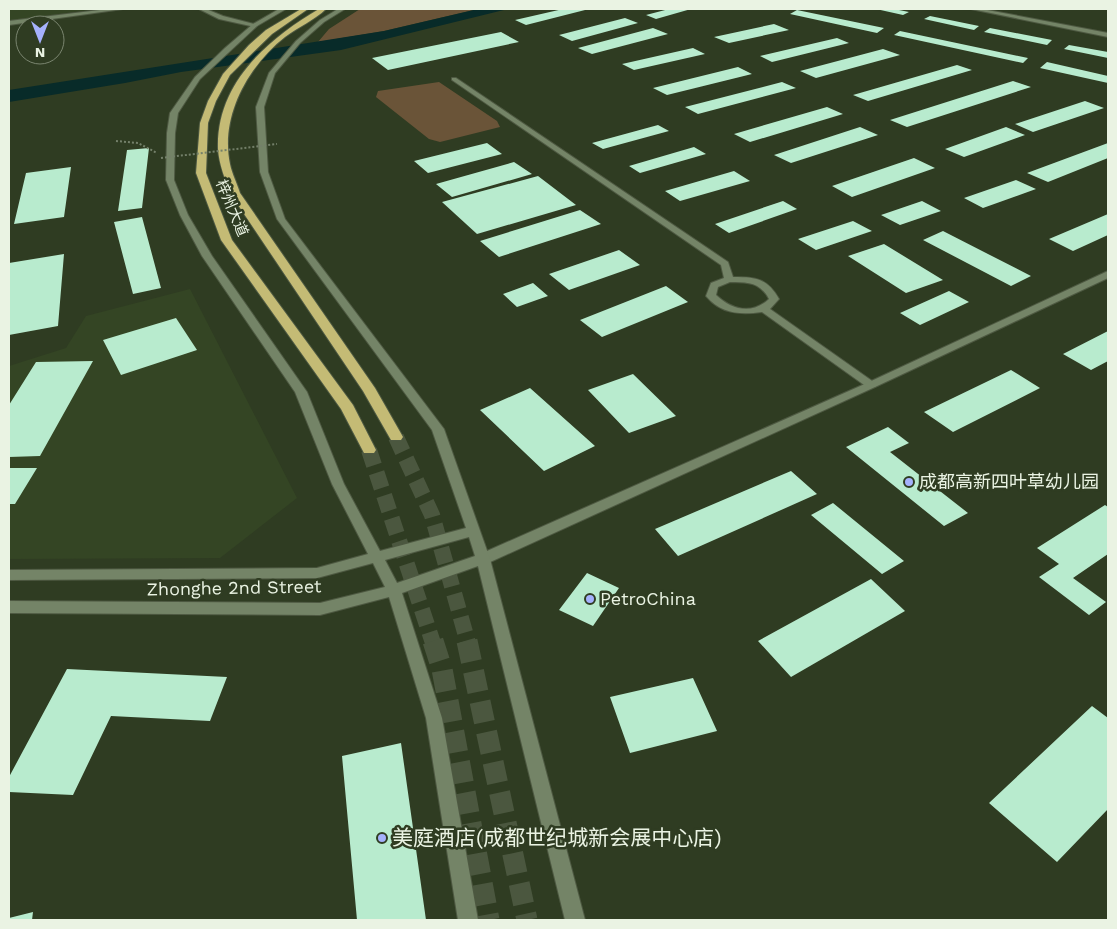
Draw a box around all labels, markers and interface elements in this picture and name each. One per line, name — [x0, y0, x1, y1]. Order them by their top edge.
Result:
north arrow — [15, 15, 65, 65]
text: N — [35, 45, 45, 61]
street label: 梓州大道 — [212, 177, 252, 239]
place label: 成都高新四叶草幼儿园 — [919, 471, 1099, 492]
marker: 成都高新四叶草幼儿园 — [903, 476, 915, 488]
street label: Zhonghe 2nd Street — [146, 575, 322, 600]
place label: PetroChina — [600, 588, 696, 609]
marker: PetroChina — [584, 593, 596, 605]
place label: 美庭酒店(成都世纪城新会展中心店) — [392, 825, 722, 850]
marker: 美庭酒店(成都世纪城新会展中心店) — [376, 832, 388, 844]

